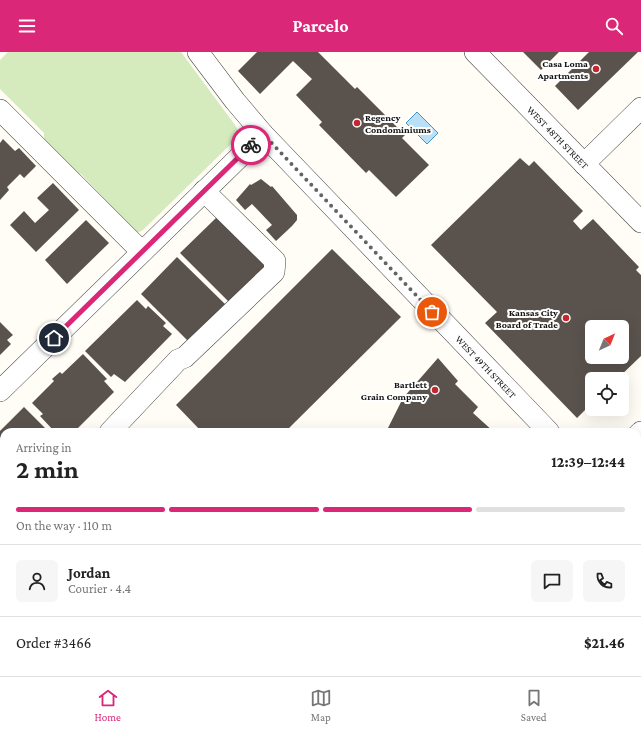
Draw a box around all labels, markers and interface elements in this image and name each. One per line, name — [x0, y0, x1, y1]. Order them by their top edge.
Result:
icon: menu — [16, 15, 38, 37]
icon: search — [603, 15, 625, 37]
text: Parcelo — [292, 16, 349, 36]
place label: Casa Loma Apartments — [537, 58, 588, 81]
marker: Casa Loma Apartments — [591, 64, 601, 74]
street label: WEST 48TH STREET — [525, 104, 591, 171]
place label: Regency Condominiums — [365, 112, 431, 135]
marker: Regency Condominiums — [352, 118, 362, 128]
courier — [231, 125, 271, 165]
icon: bike — [240, 134, 262, 156]
pin — [415, 295, 449, 329]
icon: bag — [421, 301, 443, 323]
place label: Kansas City Board of Trade — [496, 307, 558, 330]
marker: Kansas City Board of Trade — [561, 313, 571, 323]
north arrow — [585, 320, 629, 364]
map controls — [585, 320, 629, 416]
pin — [37, 321, 71, 355]
icon: home — [43, 327, 65, 349]
street label: WEST 49TH STREET — [454, 333, 519, 401]
button: locate — [585, 372, 629, 416]
place label: Bartlett Grain Company — [361, 379, 427, 402]
marker: Bartlett Grain Company — [430, 385, 440, 395]
text: Arriving in — [16, 440, 72, 455]
text: 12:39–12:44 — [551, 454, 625, 470]
text: 2 min — [16, 455, 79, 484]
text: On the way · 110 m — [16, 518, 112, 533]
button: person — [16, 560, 58, 602]
button: chat — [531, 560, 573, 602]
button: phone — [583, 560, 625, 602]
text: Jordan — [68, 565, 110, 581]
text: Courier · 4.4 — [68, 581, 131, 596]
text: Order #3466 — [16, 635, 91, 651]
text: $21.46 — [584, 635, 625, 651]
tab: Home — [94, 687, 121, 723]
tab: Map — [310, 687, 332, 723]
tab: Saved — [521, 687, 547, 723]

